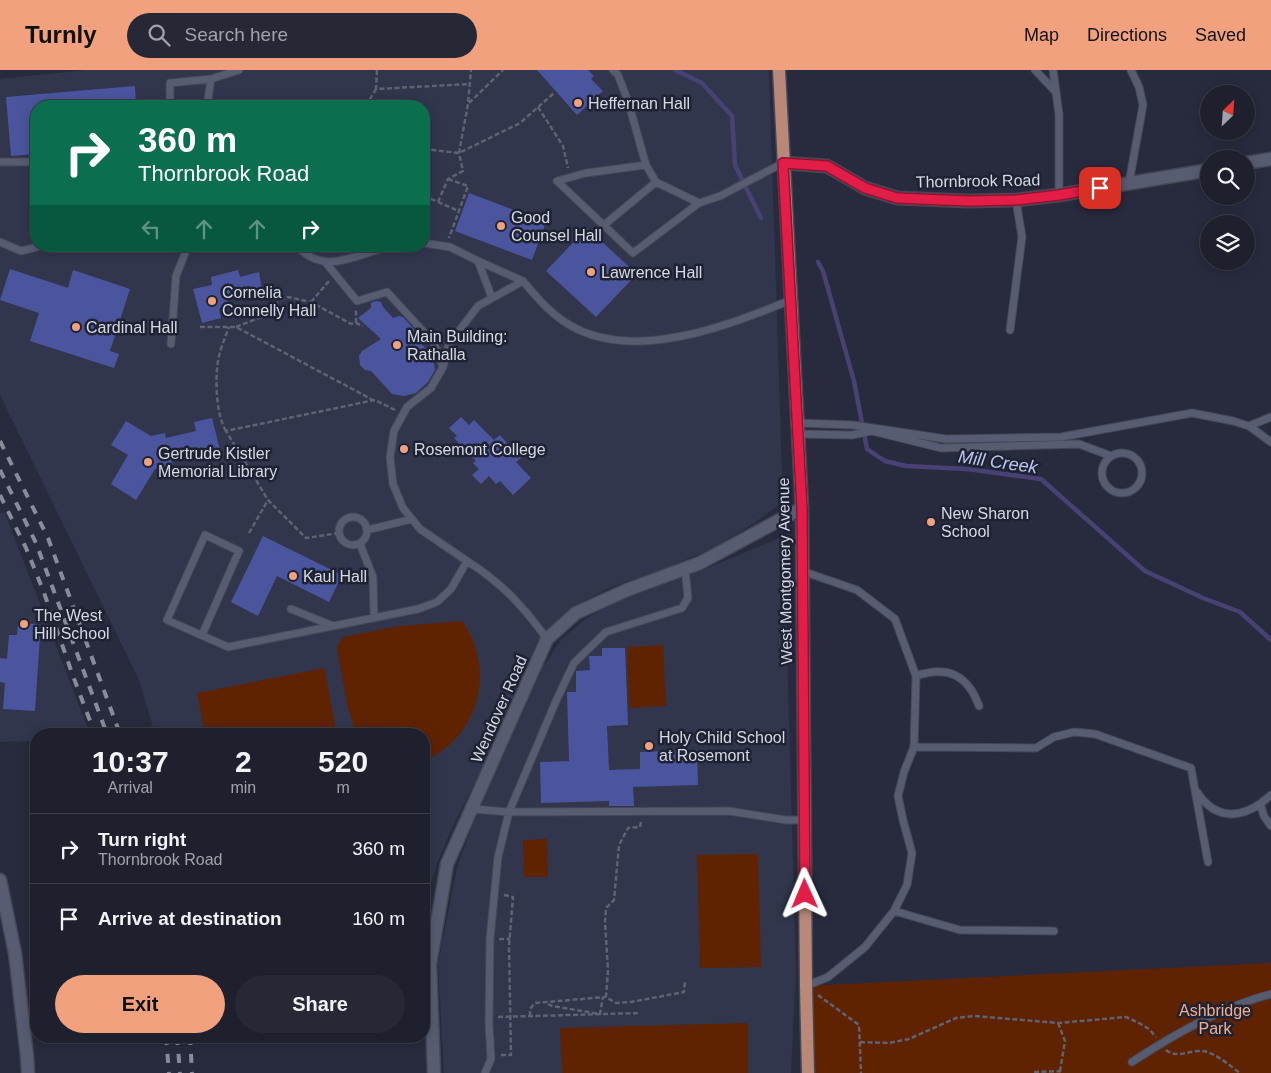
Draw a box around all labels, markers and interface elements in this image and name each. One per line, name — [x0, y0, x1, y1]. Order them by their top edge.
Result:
search box — [127, 13, 477, 58]
text: Turnly — [25, 21, 97, 48]
icon: search — [145, 21, 173, 49]
text: Search here — [185, 24, 288, 45]
text: Map — [1024, 25, 1059, 45]
text: Directions — [1087, 25, 1167, 45]
text: Saved — [1195, 25, 1246, 45]
north arrow — [1200, 85, 1255, 140]
map controls — [1200, 85, 1255, 270]
place label: Heffernan Hall — [588, 95, 690, 112]
marker: Heffernan Hall — [572, 97, 584, 109]
icon: right — [55, 120, 120, 185]
text: 360 m — [138, 120, 237, 159]
button: search — [1200, 150, 1255, 205]
text: Thornbrook Road — [138, 161, 309, 186]
pin — [1079, 167, 1121, 209]
street label: Thornbrook Road — [916, 171, 1040, 191]
icon: arrive — [1086, 174, 1114, 202]
place label: Good Counsel Hall — [511, 209, 602, 244]
icon: left — [137, 215, 165, 243]
icon: ahead — [190, 215, 218, 243]
icon: ahead — [243, 215, 271, 243]
icon: right — [296, 215, 324, 243]
button: layers — [1200, 215, 1255, 270]
marker: Good Counsel Hall — [495, 220, 507, 232]
place label: Lawrence Hall — [601, 264, 702, 281]
marker: Lawrence Hall — [585, 266, 597, 278]
place label: Cornelia Connelly Hall — [222, 284, 316, 319]
marker: Cornelia Connelly Hall — [206, 295, 218, 307]
place label: Cardinal Hall — [86, 319, 178, 336]
marker: Cardinal Hall — [70, 321, 82, 333]
place label: Main Building: Rathalla — [407, 328, 508, 363]
marker: Main Building: Rathalla — [391, 339, 403, 351]
place label: Rosemont College — [414, 441, 546, 458]
marker: Rosemont College — [398, 443, 410, 455]
place label: Gertrude Kistler Memorial Library — [158, 445, 277, 480]
water label: Mill Creek — [957, 447, 1040, 478]
marker: Gertrude Kistler Memorial Library — [142, 456, 154, 468]
street label: West Montgomery Avenue — [775, 477, 795, 665]
place label: New Sharon School — [941, 505, 1029, 540]
marker: New Sharon School — [925, 516, 937, 528]
place label: Kaul Hall — [303, 568, 367, 585]
marker: Kaul Hall — [287, 570, 299, 582]
place label: The West Hill School — [34, 607, 110, 642]
marker: The West Hill School — [18, 618, 30, 630]
street label: Wendover Road — [468, 653, 530, 765]
place label: Holy Child School at Rosemont — [659, 729, 785, 764]
marker: Holy Child School at Rosemont — [643, 740, 655, 752]
text: 10:37 — [92, 745, 169, 778]
text: 2 — [235, 745, 252, 778]
text: 520 — [318, 745, 368, 778]
text: Arrival — [108, 779, 153, 796]
text: min — [230, 779, 256, 796]
text: m — [336, 779, 350, 796]
text: Turn right — [98, 829, 186, 850]
icon: right — [55, 835, 83, 863]
text: 360 m — [352, 838, 405, 859]
text: Thornbrook Road — [98, 851, 223, 868]
position arrow — [778, 867, 830, 919]
icon: arrive — [55, 905, 83, 933]
text: Arrive at destination — [98, 908, 282, 929]
text: 160 m — [352, 908, 405, 929]
button: Exit — [55, 975, 225, 1033]
button: Share — [235, 975, 405, 1033]
park label: Ashbridge Park — [1179, 1002, 1251, 1037]

